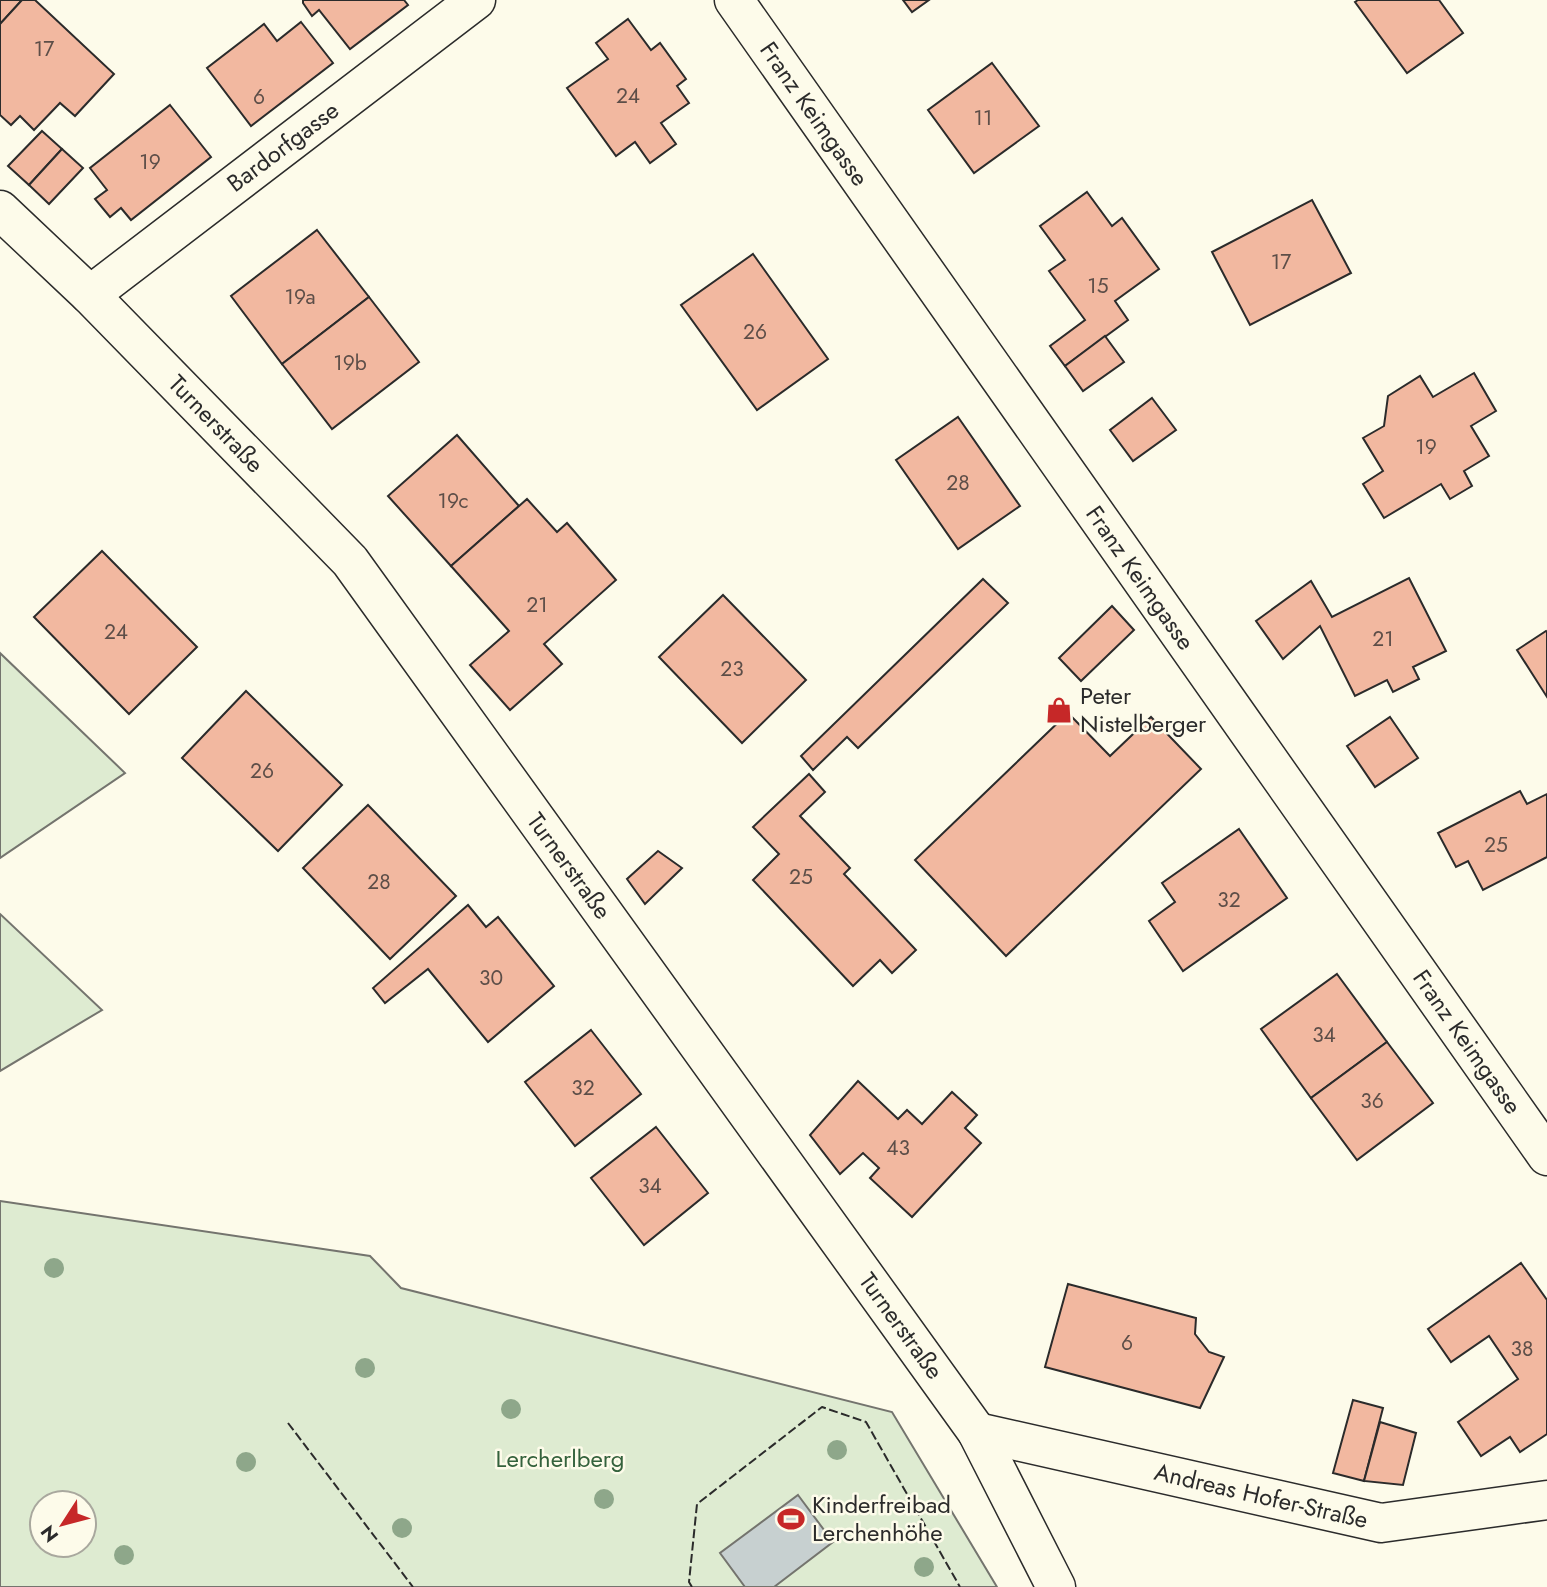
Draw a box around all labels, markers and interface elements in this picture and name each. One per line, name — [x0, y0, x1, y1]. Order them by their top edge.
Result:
house number: 17 — [34, 34, 54, 64]
street label: Franz Keimgasse — [752, 34, 877, 193]
house number: 24 — [616, 81, 640, 111]
house number: 6 — [253, 82, 265, 112]
street label: Bardorfgasse — [219, 93, 346, 200]
house number: 11 — [974, 103, 992, 133]
house number: 19 — [139, 147, 161, 177]
house number: 17 — [1271, 247, 1291, 277]
house number: 15 — [1087, 271, 1109, 301]
house number: 19a — [284, 282, 316, 312]
house number: 26 — [743, 317, 767, 347]
house number: 19b — [333, 348, 367, 378]
street label: Turnerstraße — [161, 367, 272, 481]
house number: 19 — [1415, 432, 1437, 462]
house number: 28 — [946, 468, 970, 498]
house number: 19c — [438, 486, 468, 516]
street label: Franz Keimgasse — [1078, 498, 1203, 657]
house number: 21 — [526, 590, 548, 620]
house number: 24 — [104, 617, 128, 647]
house number: 21 — [1372, 624, 1394, 654]
house number: 23 — [720, 654, 744, 684]
place label: Peter Nistelberger — [1080, 678, 1207, 741]
shop icon: Peter Nistelberger — [1044, 695, 1074, 725]
house number: 26 — [250, 756, 274, 786]
street label: Turnerstraße — [519, 805, 620, 926]
house number: 25 — [1484, 830, 1508, 860]
house number: 25 — [789, 862, 813, 892]
house number: 28 — [367, 867, 391, 897]
house number: 32 — [1217, 885, 1241, 915]
street label: Franz Keimgasse — [1405, 962, 1530, 1121]
house number: 30 — [479, 963, 503, 993]
house number: 34 — [1312, 1020, 1336, 1050]
house number: 32 — [571, 1073, 595, 1103]
house number: 36 — [1360, 1086, 1384, 1116]
house number: 43 — [886, 1133, 910, 1163]
house number: 34 — [638, 1171, 662, 1201]
street label: Turnerstraße — [851, 1265, 952, 1386]
house number: 6 — [1121, 1328, 1133, 1358]
house number: 38 — [1511, 1334, 1533, 1364]
park label: Lercherlberg — [496, 1441, 624, 1476]
street label: Andreas Hofer-Straße — [1151, 1454, 1371, 1537]
place label: Kinderfreibad Lerchenhöhe — [812, 1487, 951, 1550]
north arrow — [28, 1489, 98, 1559]
sports icon: Kinderfreibad Lerchenhöhe — [776, 1504, 806, 1534]
text: N — [34, 1520, 65, 1548]

